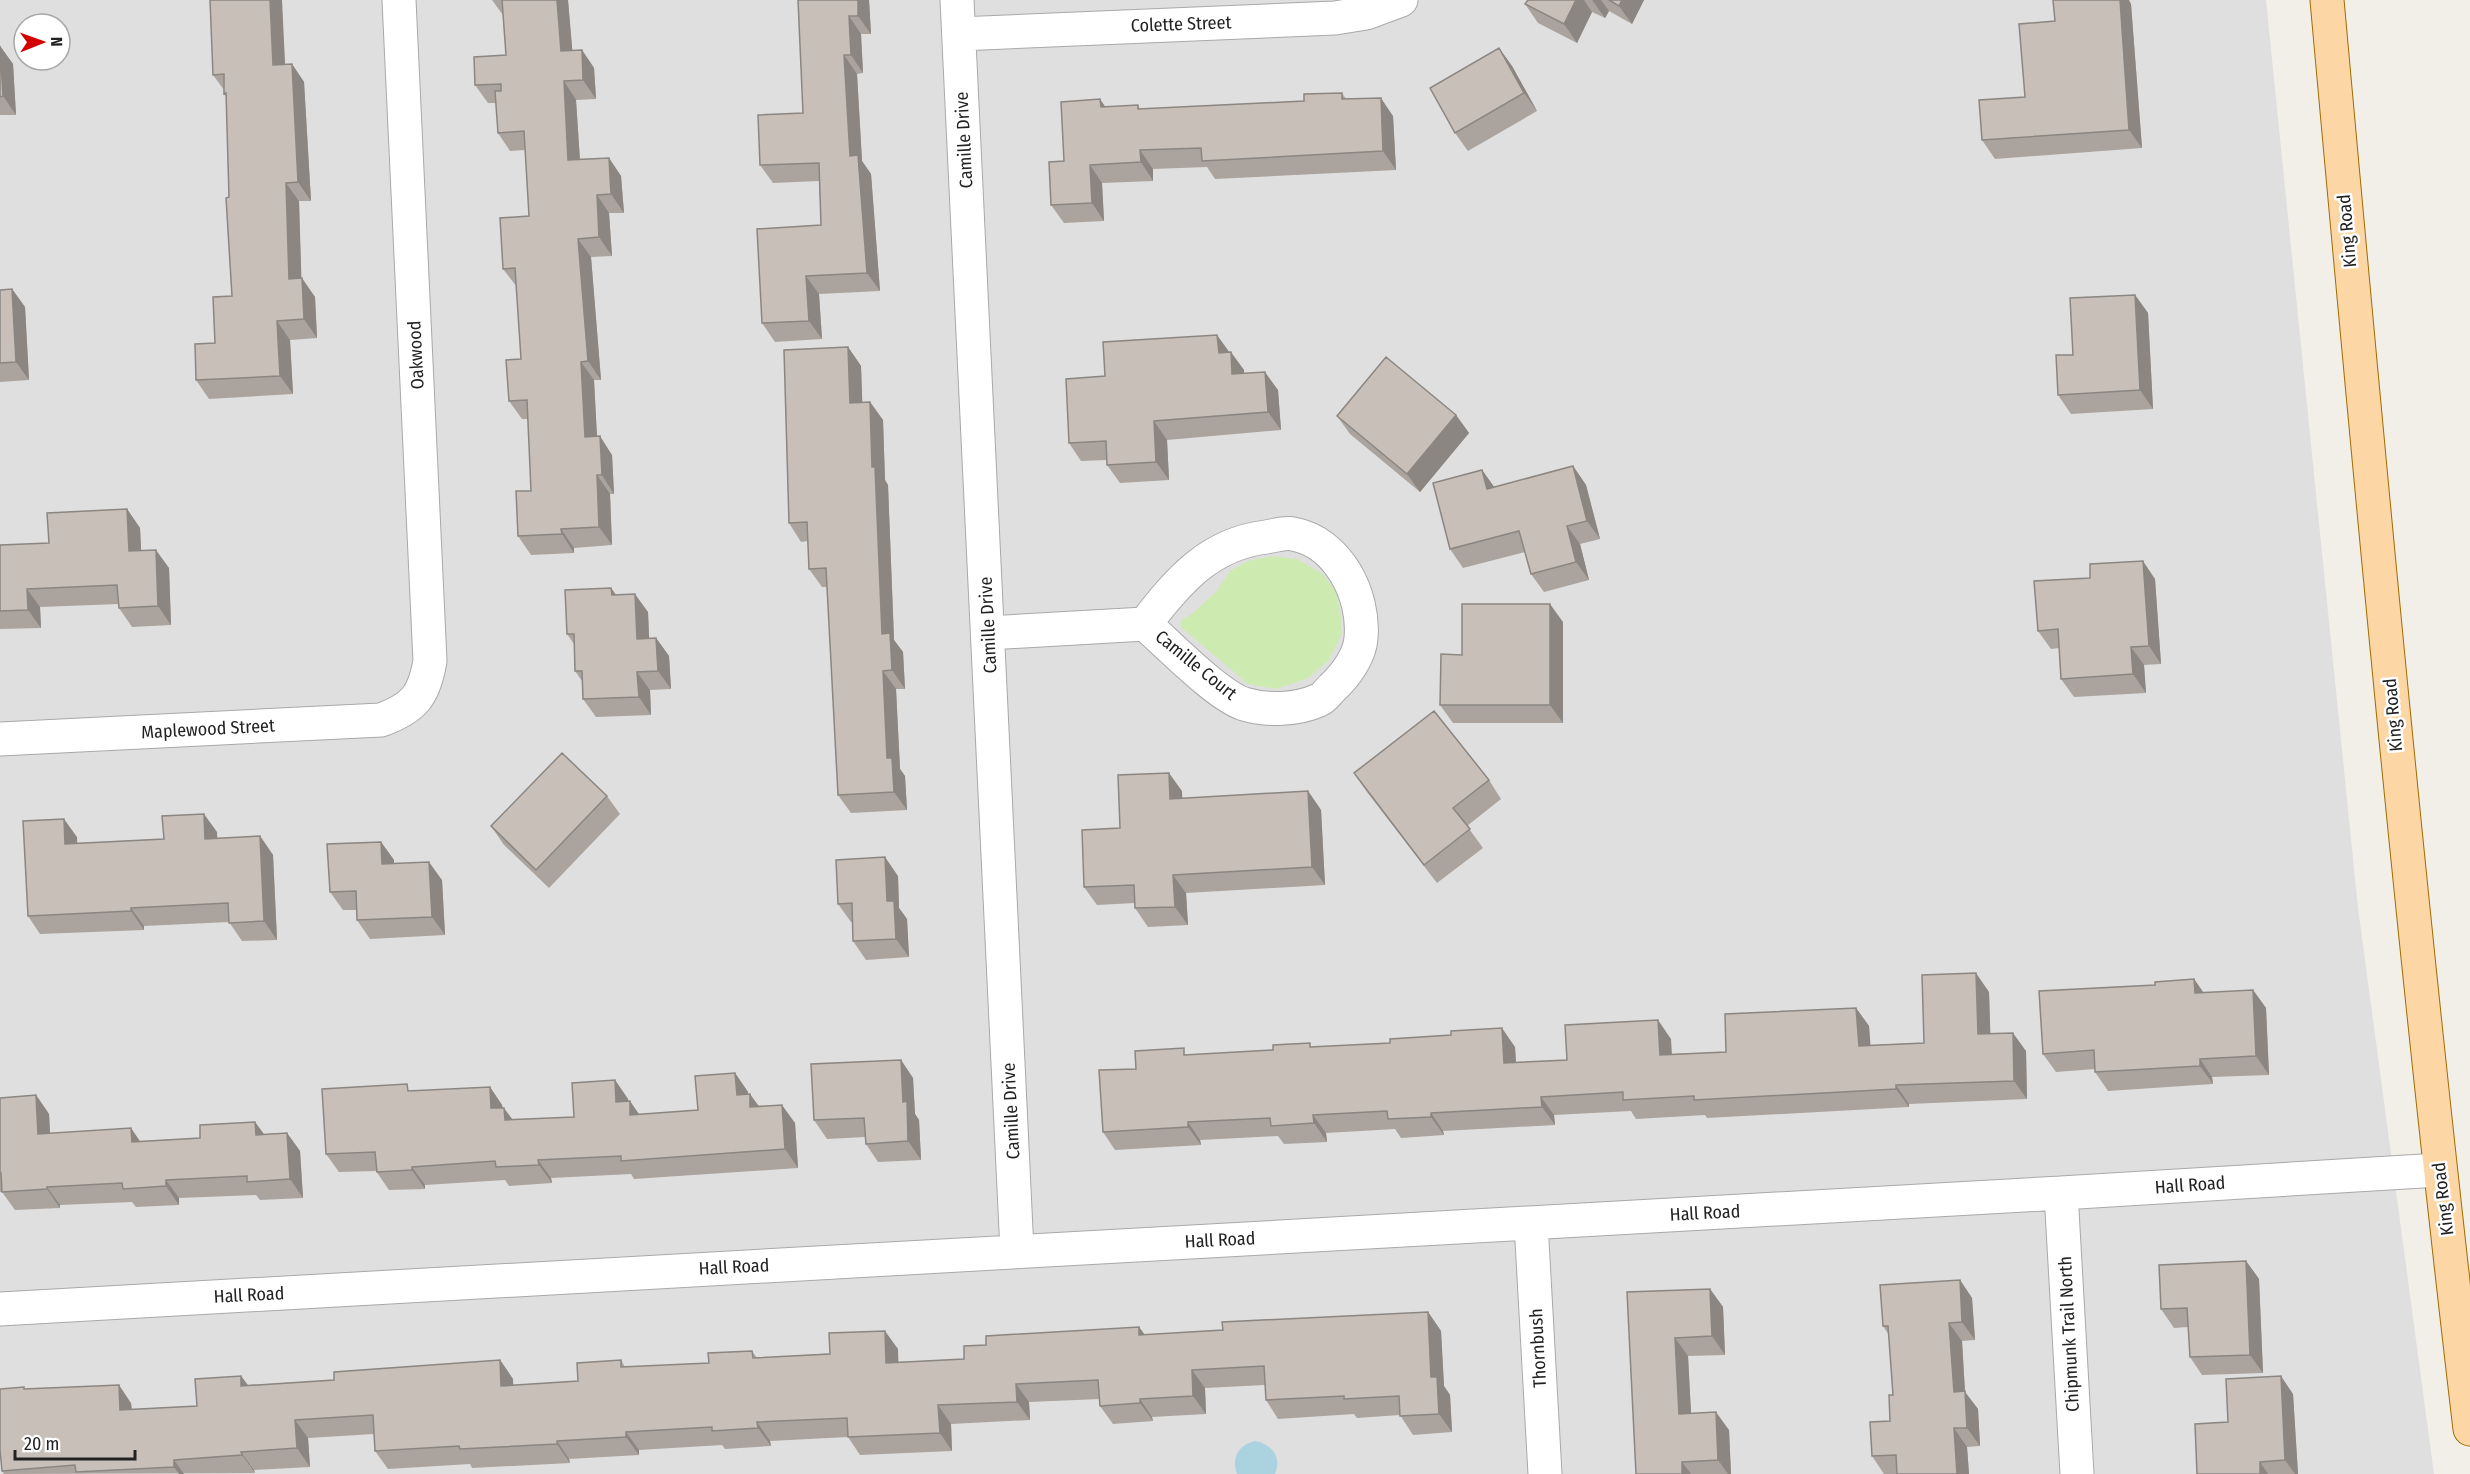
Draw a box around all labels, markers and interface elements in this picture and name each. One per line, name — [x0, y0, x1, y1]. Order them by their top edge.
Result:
street label: Colette Street — [1130, 11, 1232, 37]
north arrow — [12, 12, 72, 72]
text: N — [47, 37, 66, 47]
street label: Camille Drive — [950, 91, 978, 189]
street label: King Road — [2333, 193, 2361, 269]
street label: Oakwood — [403, 320, 429, 390]
street label: Camille Drive — [974, 576, 1002, 674]
street label: Camille Court — [1151, 625, 1241, 705]
street label: King Road — [2379, 677, 2407, 753]
street label: Maplewood Street — [141, 715, 275, 743]
street label: Camille Drive — [997, 1062, 1025, 1160]
street label: King Road — [2428, 1161, 2458, 1237]
street label: Hall Road — [2154, 1172, 2226, 1198]
street label: Hall Road — [1669, 1200, 1741, 1226]
street label: Hall Road — [1184, 1227, 1256, 1253]
street label: Hall Road — [698, 1254, 770, 1280]
street label: Chipmunk Trail North — [2054, 1256, 2084, 1412]
street label: Hall Road — [213, 1282, 285, 1308]
street label: Thornbush — [1525, 1308, 1551, 1388]
scale bar — [15, 1423, 135, 1461]
text: 20 m — [24, 1433, 59, 1455]

